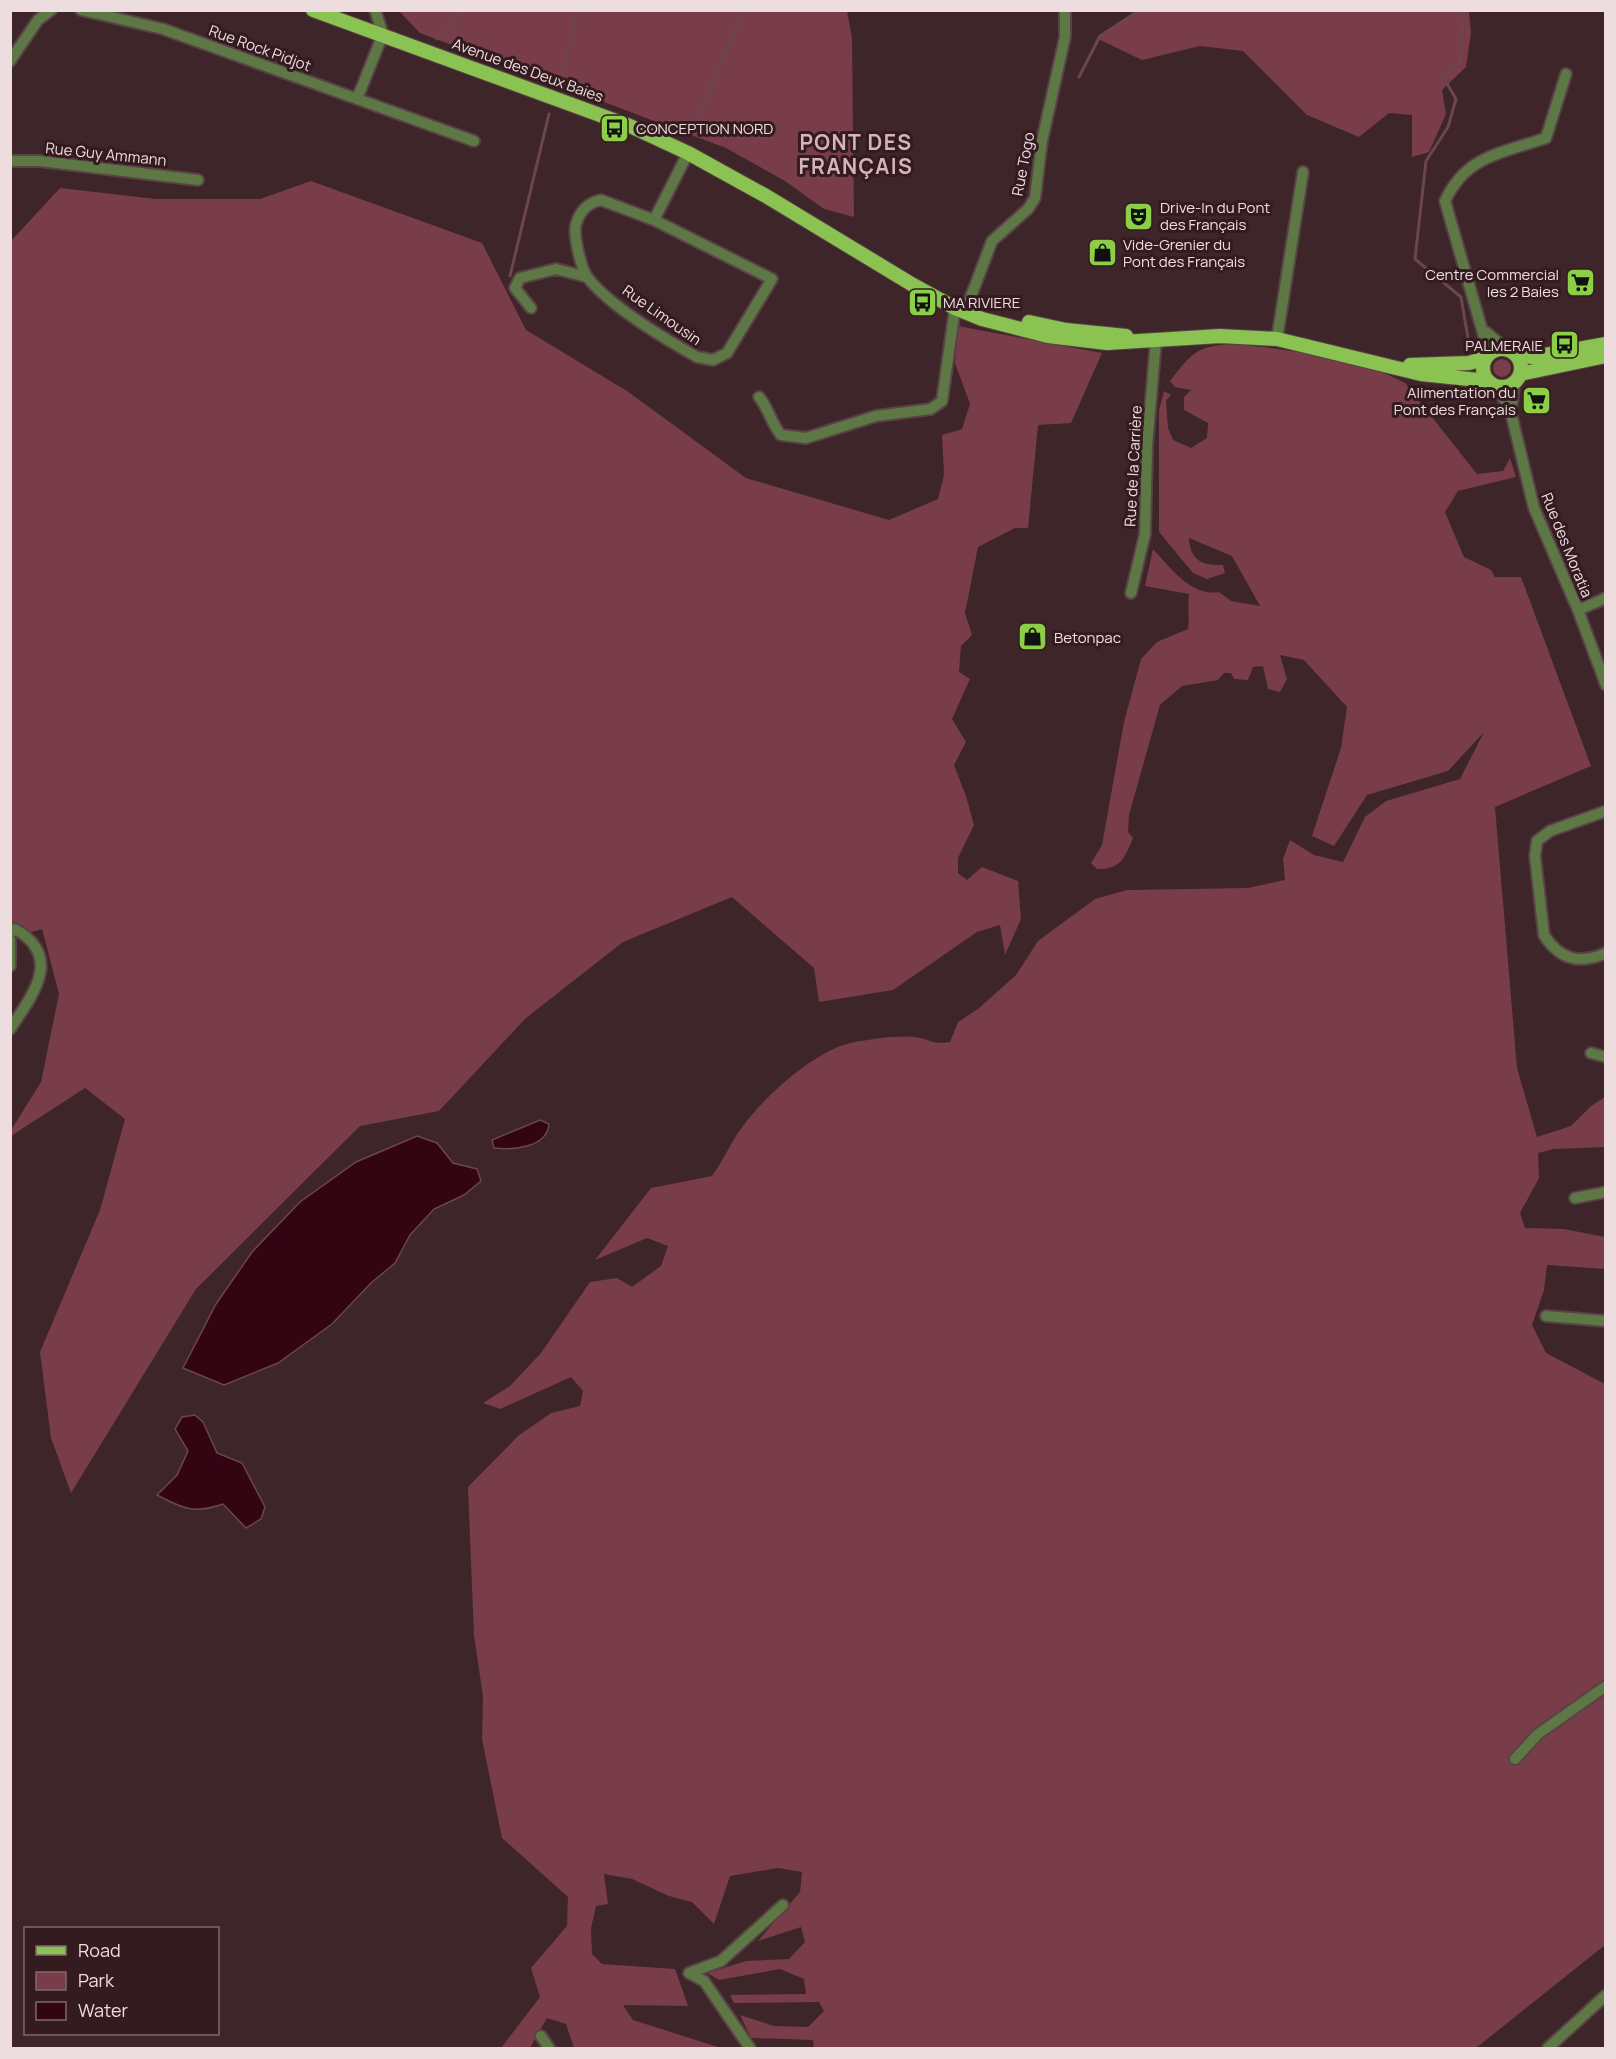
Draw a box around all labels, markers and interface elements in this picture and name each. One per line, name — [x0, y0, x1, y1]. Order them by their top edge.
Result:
street label: Rue Rock Pidjot — [206, 20, 314, 76]
street label: Avenue des Deux Baies — [450, 33, 607, 107]
bus stop icon: CONCEPTION NORD — [599, 112, 631, 144]
place label: CONCEPTION NORD — [636, 118, 773, 139]
district label: PONT DES FRANÇAIS — [799, 128, 913, 180]
street label: Rue Togo — [1007, 130, 1039, 198]
street label: Rue Guy Ammann — [44, 137, 168, 171]
place label: Drive-In du Pont des Français — [1160, 197, 1270, 235]
theatre icon: Drive-In du Pont des Français — [1123, 200, 1155, 232]
place label: Vide-Grenier du Pont des Français — [1123, 234, 1245, 272]
shop icon: Vide-Grenier du Pont des Français — [1086, 237, 1118, 269]
place label: Centre Commercial les 2 Baies — [1425, 264, 1559, 302]
supermarket icon: Centre Commercial les 2 Baies — [1564, 267, 1596, 299]
street label: Rue Limousin — [618, 280, 706, 350]
bus stop icon: MA RIVIERE — [906, 286, 938, 318]
place label: MA RIVIERE — [943, 292, 1020, 313]
bus stop icon: PALMERAIE — [1548, 329, 1580, 361]
place label: PALMERAIE — [1465, 335, 1543, 356]
place label: Alimentation du Pont des Français — [1394, 382, 1516, 420]
supermarket icon: Alimentation du Pont des Français — [1521, 385, 1553, 417]
street label: Rue de la Carrière — [1119, 404, 1147, 527]
street label: Rue des Moratia — [1536, 489, 1598, 601]
shop icon: Betonpac — [1017, 621, 1049, 653]
place label: Betonpac — [1054, 627, 1121, 648]
legend — [24, 1927, 219, 2035]
text: Road — [78, 1938, 121, 1962]
text: Park — [78, 1968, 115, 1992]
text: Water — [78, 1998, 128, 2022]

